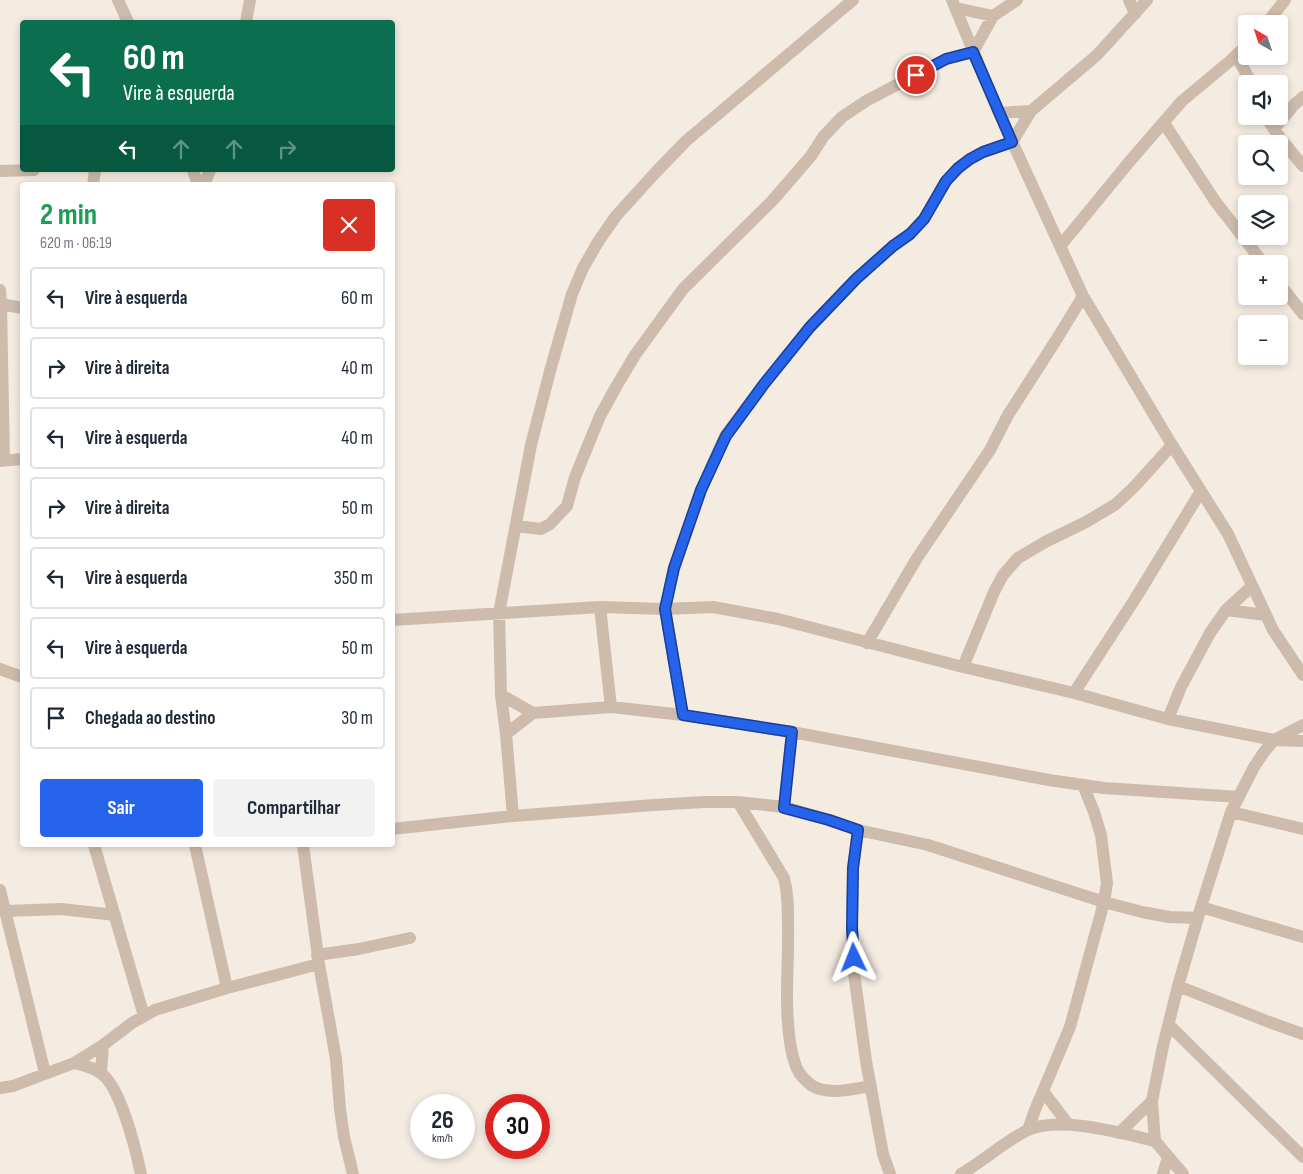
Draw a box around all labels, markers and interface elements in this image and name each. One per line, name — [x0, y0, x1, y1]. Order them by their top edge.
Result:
north arrow — [1238, 15, 1288, 65]
map controls — [1238, 15, 1288, 365]
text: 60 m — [123, 37, 185, 80]
icon: left — [40, 40, 105, 105]
pin — [895, 54, 937, 96]
icon: arrive — [902, 61, 930, 89]
button: sound — [1238, 75, 1288, 125]
text: Vire à esquerda — [123, 80, 235, 107]
icon: left — [114, 135, 142, 163]
icon: ahead — [167, 135, 195, 163]
icon: ahead — [220, 135, 248, 163]
icon: right — [273, 135, 301, 163]
button: search — [1238, 135, 1288, 185]
button: layers — [1238, 195, 1288, 245]
text: 2 min — [40, 197, 97, 233]
button: close — [323, 199, 375, 251]
text: 620 m · 06:19 — [40, 234, 112, 253]
button: + — [1238, 255, 1288, 305]
icon: left — [42, 284, 70, 312]
text: Vire à esquerda — [85, 287, 187, 310]
text: 60 m — [341, 287, 373, 310]
button: − — [1238, 315, 1288, 365]
icon: right — [42, 354, 70, 382]
text: Vire à direita — [85, 357, 169, 380]
text: 40 m — [341, 357, 373, 380]
icon: left — [42, 424, 70, 452]
text: Vire à esquerda — [85, 427, 187, 450]
text: 40 m — [341, 427, 373, 450]
icon: right — [42, 494, 70, 522]
text: Vire à direita — [85, 497, 169, 520]
text: 50 m — [342, 497, 373, 520]
icon: left — [42, 564, 70, 592]
text: Vire à esquerda — [85, 567, 187, 590]
text: 350 m — [334, 567, 373, 590]
icon: left — [42, 634, 70, 662]
text: Vire à esquerda — [85, 637, 187, 660]
text: 50 m — [342, 637, 373, 660]
icon: arrive — [42, 704, 70, 732]
text: Chegada ao destino — [85, 707, 215, 730]
text: 30 m — [341, 707, 373, 730]
button: Sair — [40, 779, 203, 837]
button: Compartilhar — [213, 779, 375, 837]
position arrow — [827, 931, 879, 983]
speed limit sign: 30 — [485, 1094, 550, 1159]
text: 26 — [431, 1105, 454, 1136]
text: km/h — [432, 1131, 453, 1146]

